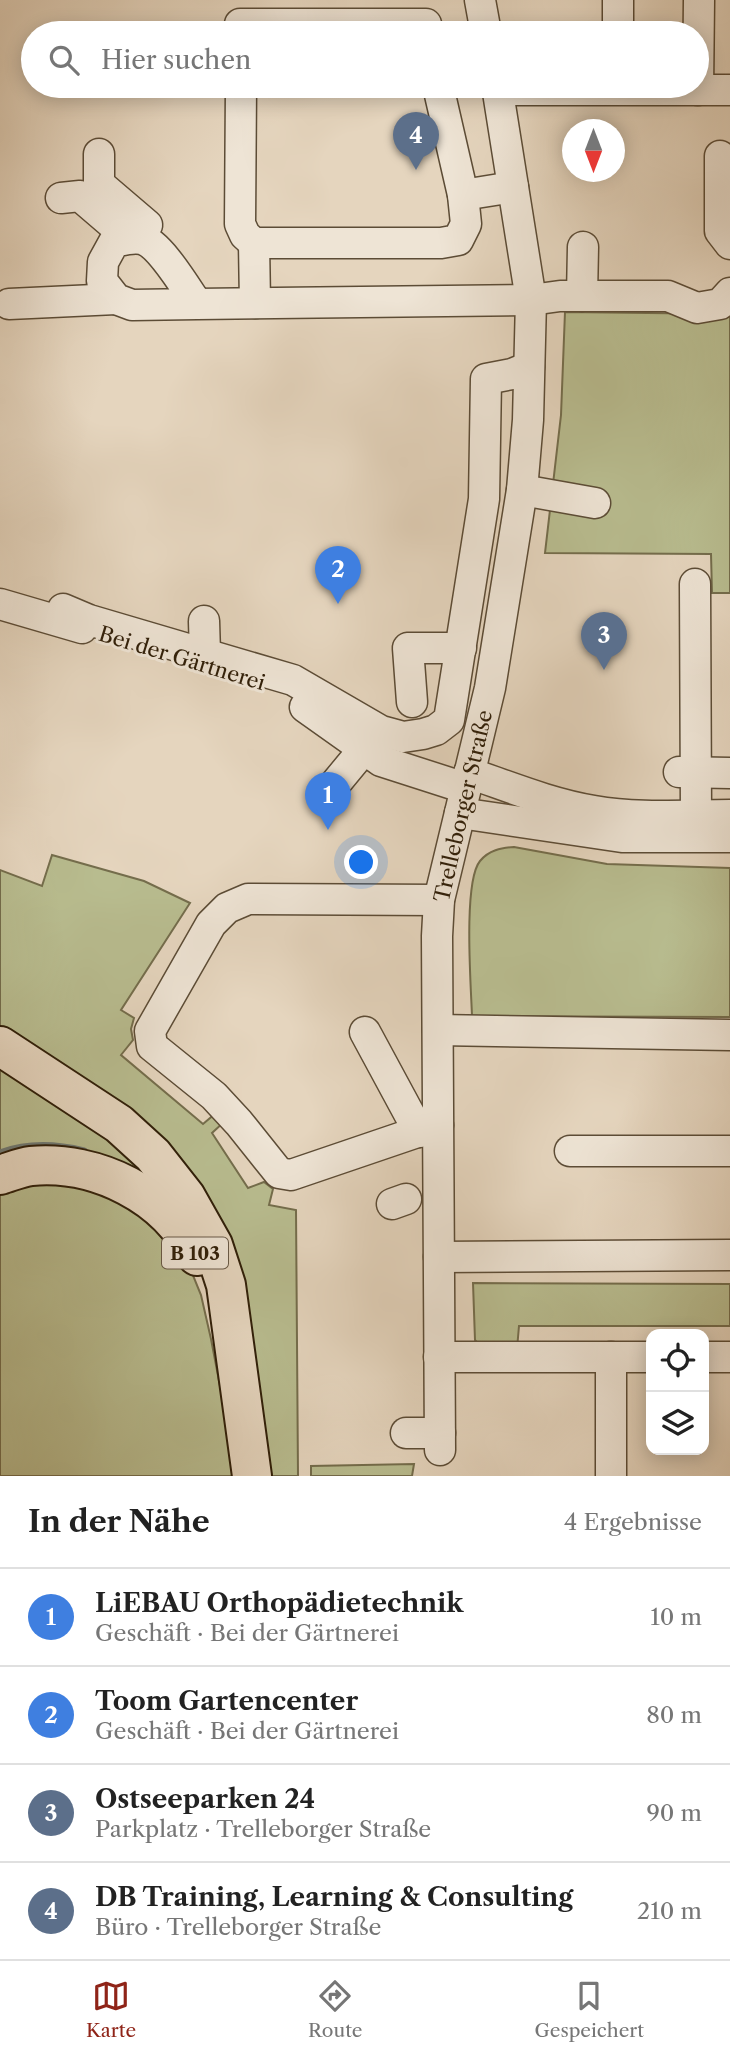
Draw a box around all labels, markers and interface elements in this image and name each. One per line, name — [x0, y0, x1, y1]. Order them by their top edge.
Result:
search box — [21, 21, 709, 98]
icon: search — [45, 41, 83, 79]
text: Hier suchen — [101, 44, 251, 76]
pin: 4 — [393, 112, 439, 170]
north arrow — [562, 119, 625, 182]
pin: 2 — [315, 546, 361, 604]
pin: 3 — [581, 612, 627, 670]
street label: Bei der Gärtnerei — [96, 621, 268, 695]
street label: Trelleborger Straße — [429, 708, 497, 904]
pin: 1 — [305, 772, 351, 830]
your location — [344, 845, 378, 879]
road number: B 103 — [162, 1238, 228, 1268]
map controls — [646, 1329, 709, 1455]
button: locate — [646, 1329, 709, 1392]
button: layers — [646, 1392, 709, 1455]
text: In der Nähe — [28, 1503, 210, 1540]
text: 4 Ergebnisse — [564, 1508, 702, 1536]
text: LiEBAU Orthopädietechnik — [95, 1587, 463, 1619]
text: 1 — [46, 1603, 56, 1631]
text: 10 m — [650, 1603, 702, 1631]
text: Geschäft · Bei der Gärtnerei — [95, 1619, 399, 1647]
text: Toom Gartencenter — [95, 1685, 358, 1717]
text: 2 — [44, 1701, 58, 1729]
text: 80 m — [646, 1701, 702, 1729]
text: Geschäft · Bei der Gärtnerei — [95, 1717, 399, 1745]
text: Ostseeparken 24 — [95, 1783, 315, 1815]
text: 3 — [45, 1799, 58, 1827]
text: 90 m — [646, 1799, 702, 1827]
text: Parkplatz · Trelleborger Straße — [95, 1815, 431, 1843]
text: DB Training, Learning & Consulting — [95, 1881, 573, 1913]
text: 4 — [44, 1897, 58, 1925]
text: 210 m — [637, 1897, 702, 1925]
text: Büro · Trelleborger Straße — [95, 1913, 381, 1941]
tab: Karte — [86, 1977, 136, 2042]
tab: Route — [308, 1977, 363, 2042]
tab: Gespeichert — [534, 1977, 644, 2042]

